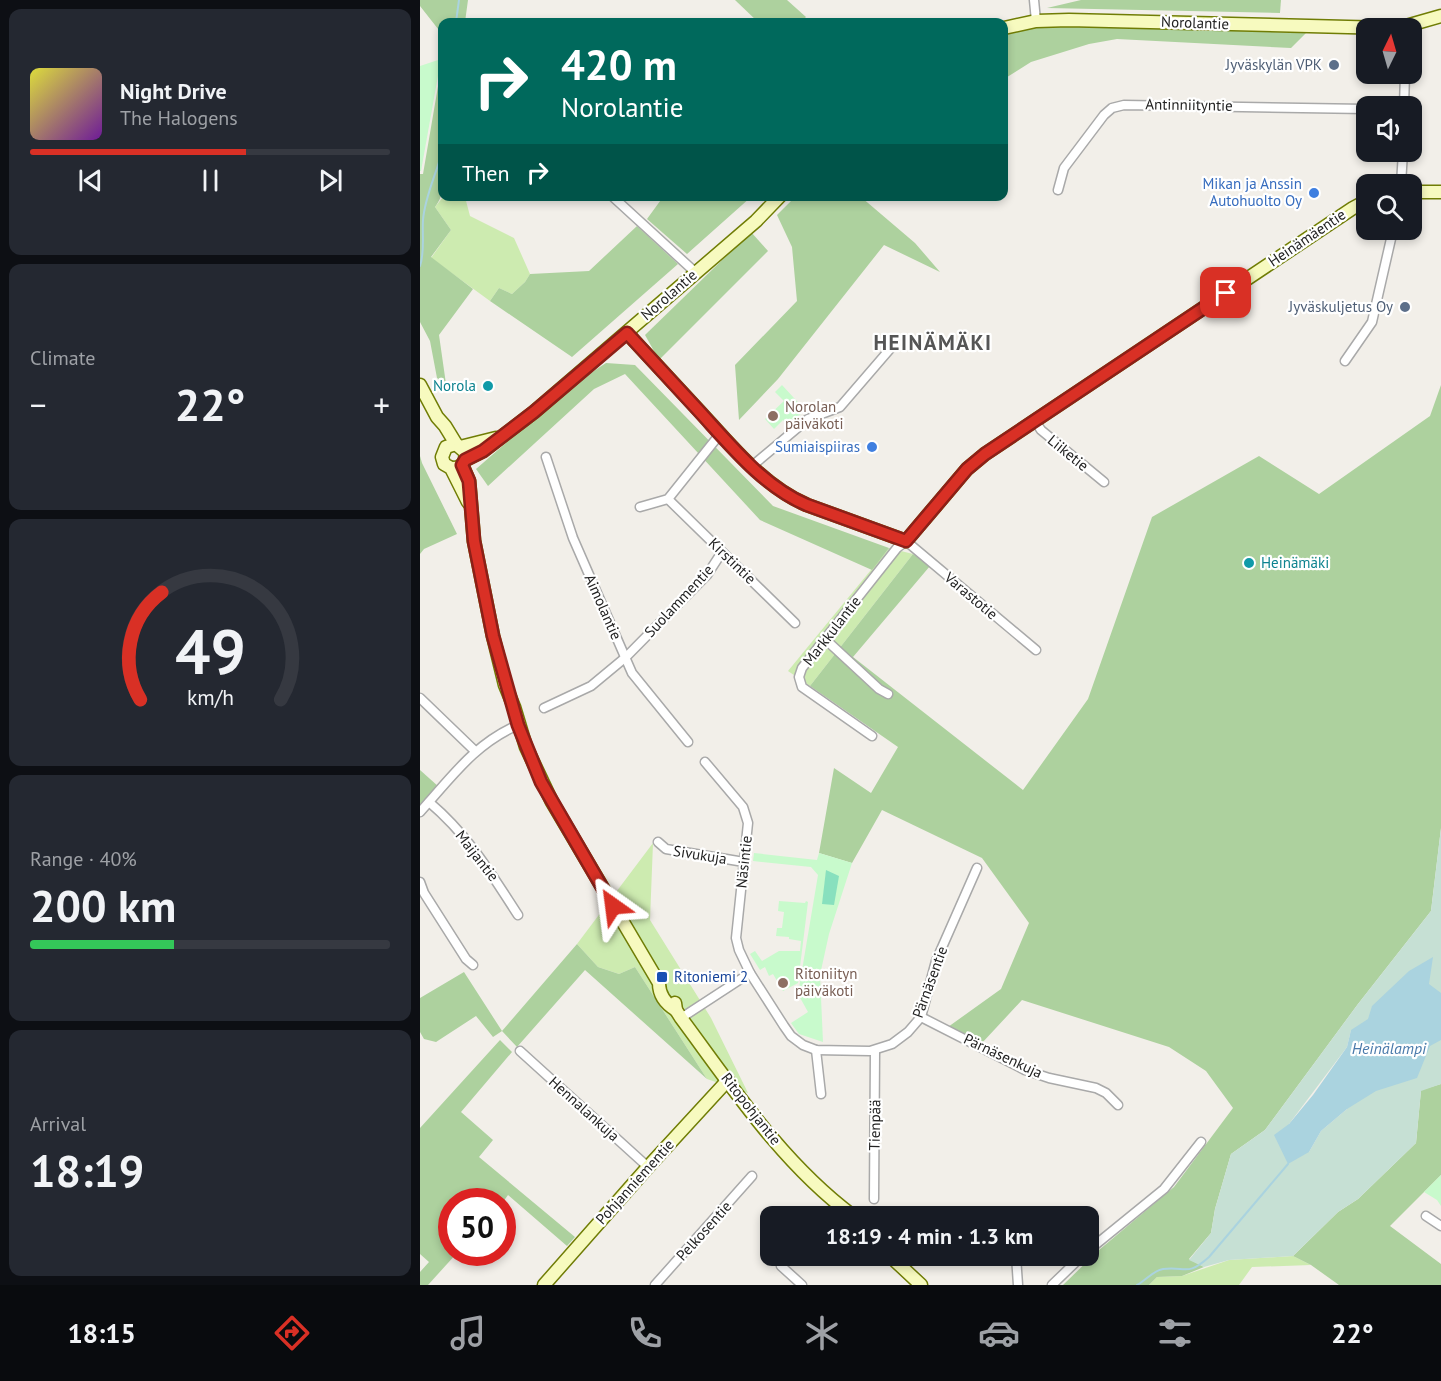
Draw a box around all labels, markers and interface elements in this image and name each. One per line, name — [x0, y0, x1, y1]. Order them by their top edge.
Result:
street label: Norolantie — [1161, 12, 1229, 33]
north arrow — [1356, 18, 1422, 84]
map controls — [1356, 18, 1422, 240]
text: 420 m — [561, 37, 677, 92]
icon: right — [462, 42, 540, 120]
place label: Jyväskylän VPK — [1225, 55, 1322, 74]
marker: Jyväskylän VPK — [1327, 58, 1341, 72]
text: Night Drive — [120, 77, 227, 105]
text: Norolantie — [561, 90, 683, 124]
street label: Antinniityntie — [1145, 94, 1233, 115]
button: sound — [1356, 96, 1422, 162]
text: The Halogens — [120, 105, 238, 131]
icon: right — [521, 156, 554, 189]
text: Then — [462, 159, 509, 187]
icon: previous — [74, 164, 107, 197]
icon: pause — [194, 164, 227, 197]
icon: next — [314, 164, 347, 197]
place label: Mikan ja Anssin Autohuolto Oy — [1202, 174, 1302, 210]
button: search — [1356, 174, 1422, 240]
marker: Mikan ja Anssin Autohuolto Oy — [1307, 186, 1321, 200]
street label: Heinämäentie — [1264, 205, 1349, 270]
street label: Norolantie — [637, 265, 701, 324]
pin — [1200, 267, 1251, 318]
icon: arrive — [1209, 276, 1242, 309]
place label: Jyväskuljetus Oy — [1288, 297, 1393, 316]
marker: Jyväskuljetus Oy — [1398, 300, 1412, 314]
district label: HEINÄMÄKI — [873, 329, 993, 356]
text: Climate — [30, 345, 96, 371]
text: 22° — [175, 375, 245, 433]
place label: Norola — [433, 376, 476, 395]
marker: Norola — [481, 379, 495, 393]
text: − — [30, 383, 47, 426]
text: + — [373, 383, 390, 426]
place label: Norolan päiväkoti — [785, 397, 843, 433]
marker: Norolan päiväkoti — [766, 409, 780, 423]
street label: Liiketie — [1044, 430, 1093, 475]
place label: Sumiaispiiras — [775, 437, 860, 456]
marker: Sumiaispiiras — [865, 440, 879, 454]
street label: Kirstintie — [705, 533, 760, 588]
place label: Heinämäki — [1261, 553, 1329, 572]
marker: Heinämäki — [1242, 556, 1256, 570]
street label: Suolammentie — [640, 560, 717, 641]
street label: Varastotie — [940, 567, 1002, 623]
street label: Aimolantie — [581, 571, 626, 643]
street label: Markkulantie — [798, 592, 865, 669]
text: 49 — [175, 610, 245, 691]
text: km/h — [186, 683, 233, 711]
street label: Maijantie — [452, 826, 503, 885]
street label: Näsintie — [731, 835, 756, 889]
street label: Sivukuja — [672, 841, 728, 868]
text: Range · 40% — [30, 846, 137, 872]
position arrow — [581, 874, 645, 938]
text: 200 km — [30, 876, 176, 934]
street label: Pärnäsentie — [908, 943, 951, 1020]
place label: Ritoniityn päiväkoti — [795, 964, 857, 1000]
place label: Ritoniemi 2 — [674, 967, 748, 986]
marker: Ritoniemi 2 — [655, 970, 669, 984]
marker: Ritoniityn päiväkoti — [776, 976, 790, 990]
street label: Pärnäsenkuja — [961, 1029, 1046, 1082]
water label: Heinälampi — [1352, 1038, 1427, 1058]
street label: Ritopohjantie — [717, 1069, 786, 1149]
street label: Hennalankuja — [545, 1072, 623, 1145]
street label: Tienpää — [865, 1099, 884, 1151]
text: Arrival — [30, 1111, 86, 1137]
street label: Pohjanniementie — [591, 1135, 678, 1228]
text: 18:19 — [30, 1141, 144, 1199]
speed limit sign: 50 — [438, 1188, 516, 1266]
street label: Pelkosentie — [672, 1197, 735, 1264]
text: 18:19 · 4 min · 1.3 km — [826, 1222, 1033, 1250]
icon: directions — [271, 1312, 313, 1354]
icon: music — [447, 1312, 489, 1354]
icon: phone — [624, 1312, 666, 1354]
icon: climate — [801, 1312, 843, 1354]
icon: car — [978, 1312, 1020, 1354]
icon: filters — [1154, 1312, 1196, 1354]
text: 18:15 — [67, 1316, 136, 1350]
text: 22° — [1331, 1316, 1374, 1350]

